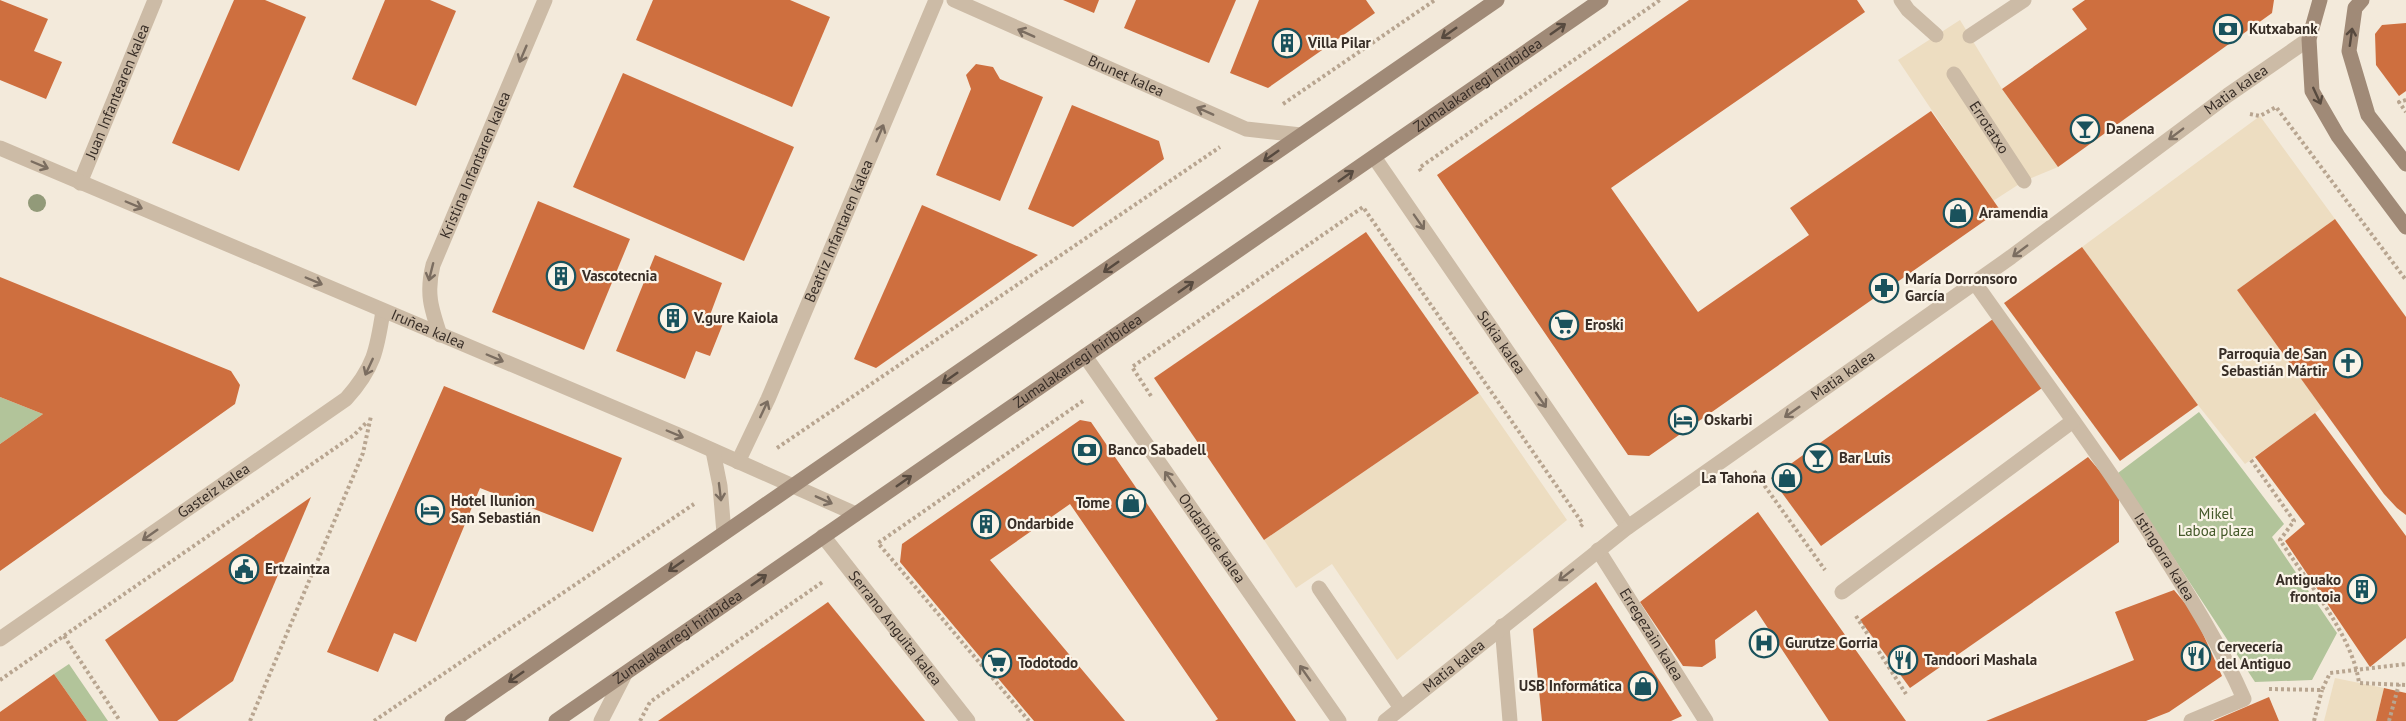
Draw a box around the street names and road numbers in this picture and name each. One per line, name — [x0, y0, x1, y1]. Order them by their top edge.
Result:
street label: Juan Infantearen kalea — [81, 21, 153, 162]
street label: Zumalakarregi hiribidea — [1409, 33, 1546, 136]
street label: Brunet kalea — [1085, 50, 1167, 101]
street label: Matia kalea — [2200, 60, 2272, 119]
street label: Kristina Infantaren kalea — [435, 89, 514, 241]
street label: Errotatxo — [1965, 97, 2014, 157]
street label: Beatriz Infantaren kalea — [800, 157, 877, 305]
street label: Iruñea kalea — [388, 305, 469, 353]
street label: Sukia kalea — [1473, 307, 1530, 378]
street label: Zumalakarregi hiribidea — [1009, 309, 1146, 412]
street label: Matia kalea — [1807, 346, 1878, 404]
street label: Gasteiz kalea — [173, 459, 253, 522]
street label: Ondarbide kalea — [1174, 489, 1250, 586]
street label: Istingorra kalea — [2130, 509, 2199, 604]
street label: Serrano Anguita kalea — [845, 566, 947, 689]
street label: Erregezain kalea — [1616, 584, 1688, 684]
street label: Zumalakarregi hiribidea — [609, 585, 746, 688]
street label: Matia kalea — [1419, 635, 1488, 696]

